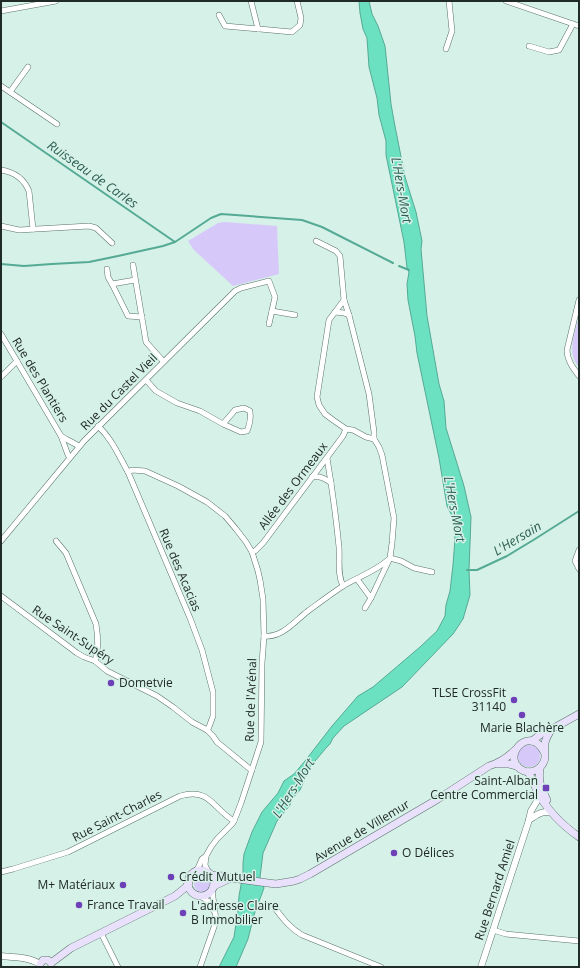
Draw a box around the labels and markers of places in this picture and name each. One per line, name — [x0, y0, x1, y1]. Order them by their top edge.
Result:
place label: Dometvie — [119, 674, 173, 691]
marker: Dometvie — [106, 678, 116, 688]
place label: TLSE CrossFit 31140 — [432, 684, 506, 715]
marker: TLSE CrossFit 31140 — [509, 695, 519, 705]
marker: Marie Blachère — [517, 710, 527, 720]
place label: Marie Blachère — [480, 719, 564, 736]
place label: Saint-Alban Centre Commercial — [430, 772, 538, 803]
marker: Saint-Alban Centre Commercial — [541, 783, 551, 793]
place label: O Délices — [402, 844, 454, 861]
marker: O Délices — [389, 848, 399, 858]
place label: Crédit Mutuel — [179, 868, 256, 885]
marker: Crédit Mutuel — [166, 872, 176, 882]
place label: M+ Matériaux — [38, 876, 116, 893]
marker: M+ Matériaux — [118, 880, 128, 890]
place label: France Travail — [87, 896, 165, 913]
place label: L'adresse Claire B Immobilier — [191, 897, 279, 928]
marker: France Travail — [74, 900, 84, 910]
marker: L'adresse Claire B Immobilier — [178, 908, 188, 918]

